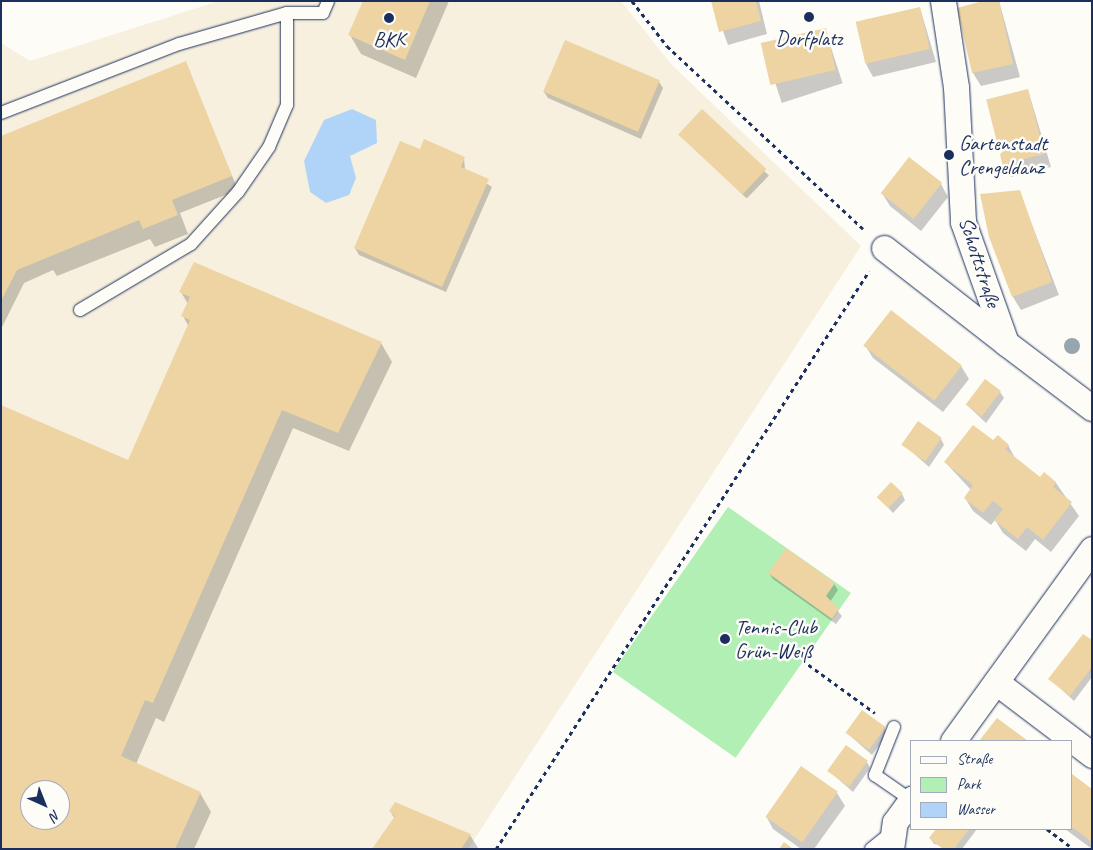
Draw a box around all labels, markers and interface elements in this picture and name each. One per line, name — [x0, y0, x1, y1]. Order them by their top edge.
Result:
marker: Dorfplatz — [803, 11, 815, 23]
marker: BKK — [383, 12, 395, 24]
place label: Dorfplatz — [776, 25, 842, 51]
place label: BKK — [373, 26, 405, 52]
place label: Gartenstadt Crengeldanz — [959, 130, 1047, 180]
marker: Gartenstadt Crengeldanz — [943, 149, 955, 161]
street label: Schottstraße — [954, 214, 1006, 310]
place label: Tennis-Club Grün-Weiß — [735, 614, 817, 664]
marker: Tennis-Club Grün-Weiß — [719, 633, 731, 645]
legend — [910, 740, 1073, 830]
text: Straße — [957, 750, 992, 769]
text: Park — [957, 775, 981, 794]
north arrow — [20, 780, 70, 830]
text: Wasser — [957, 800, 995, 819]
text: N — [46, 806, 64, 825]

